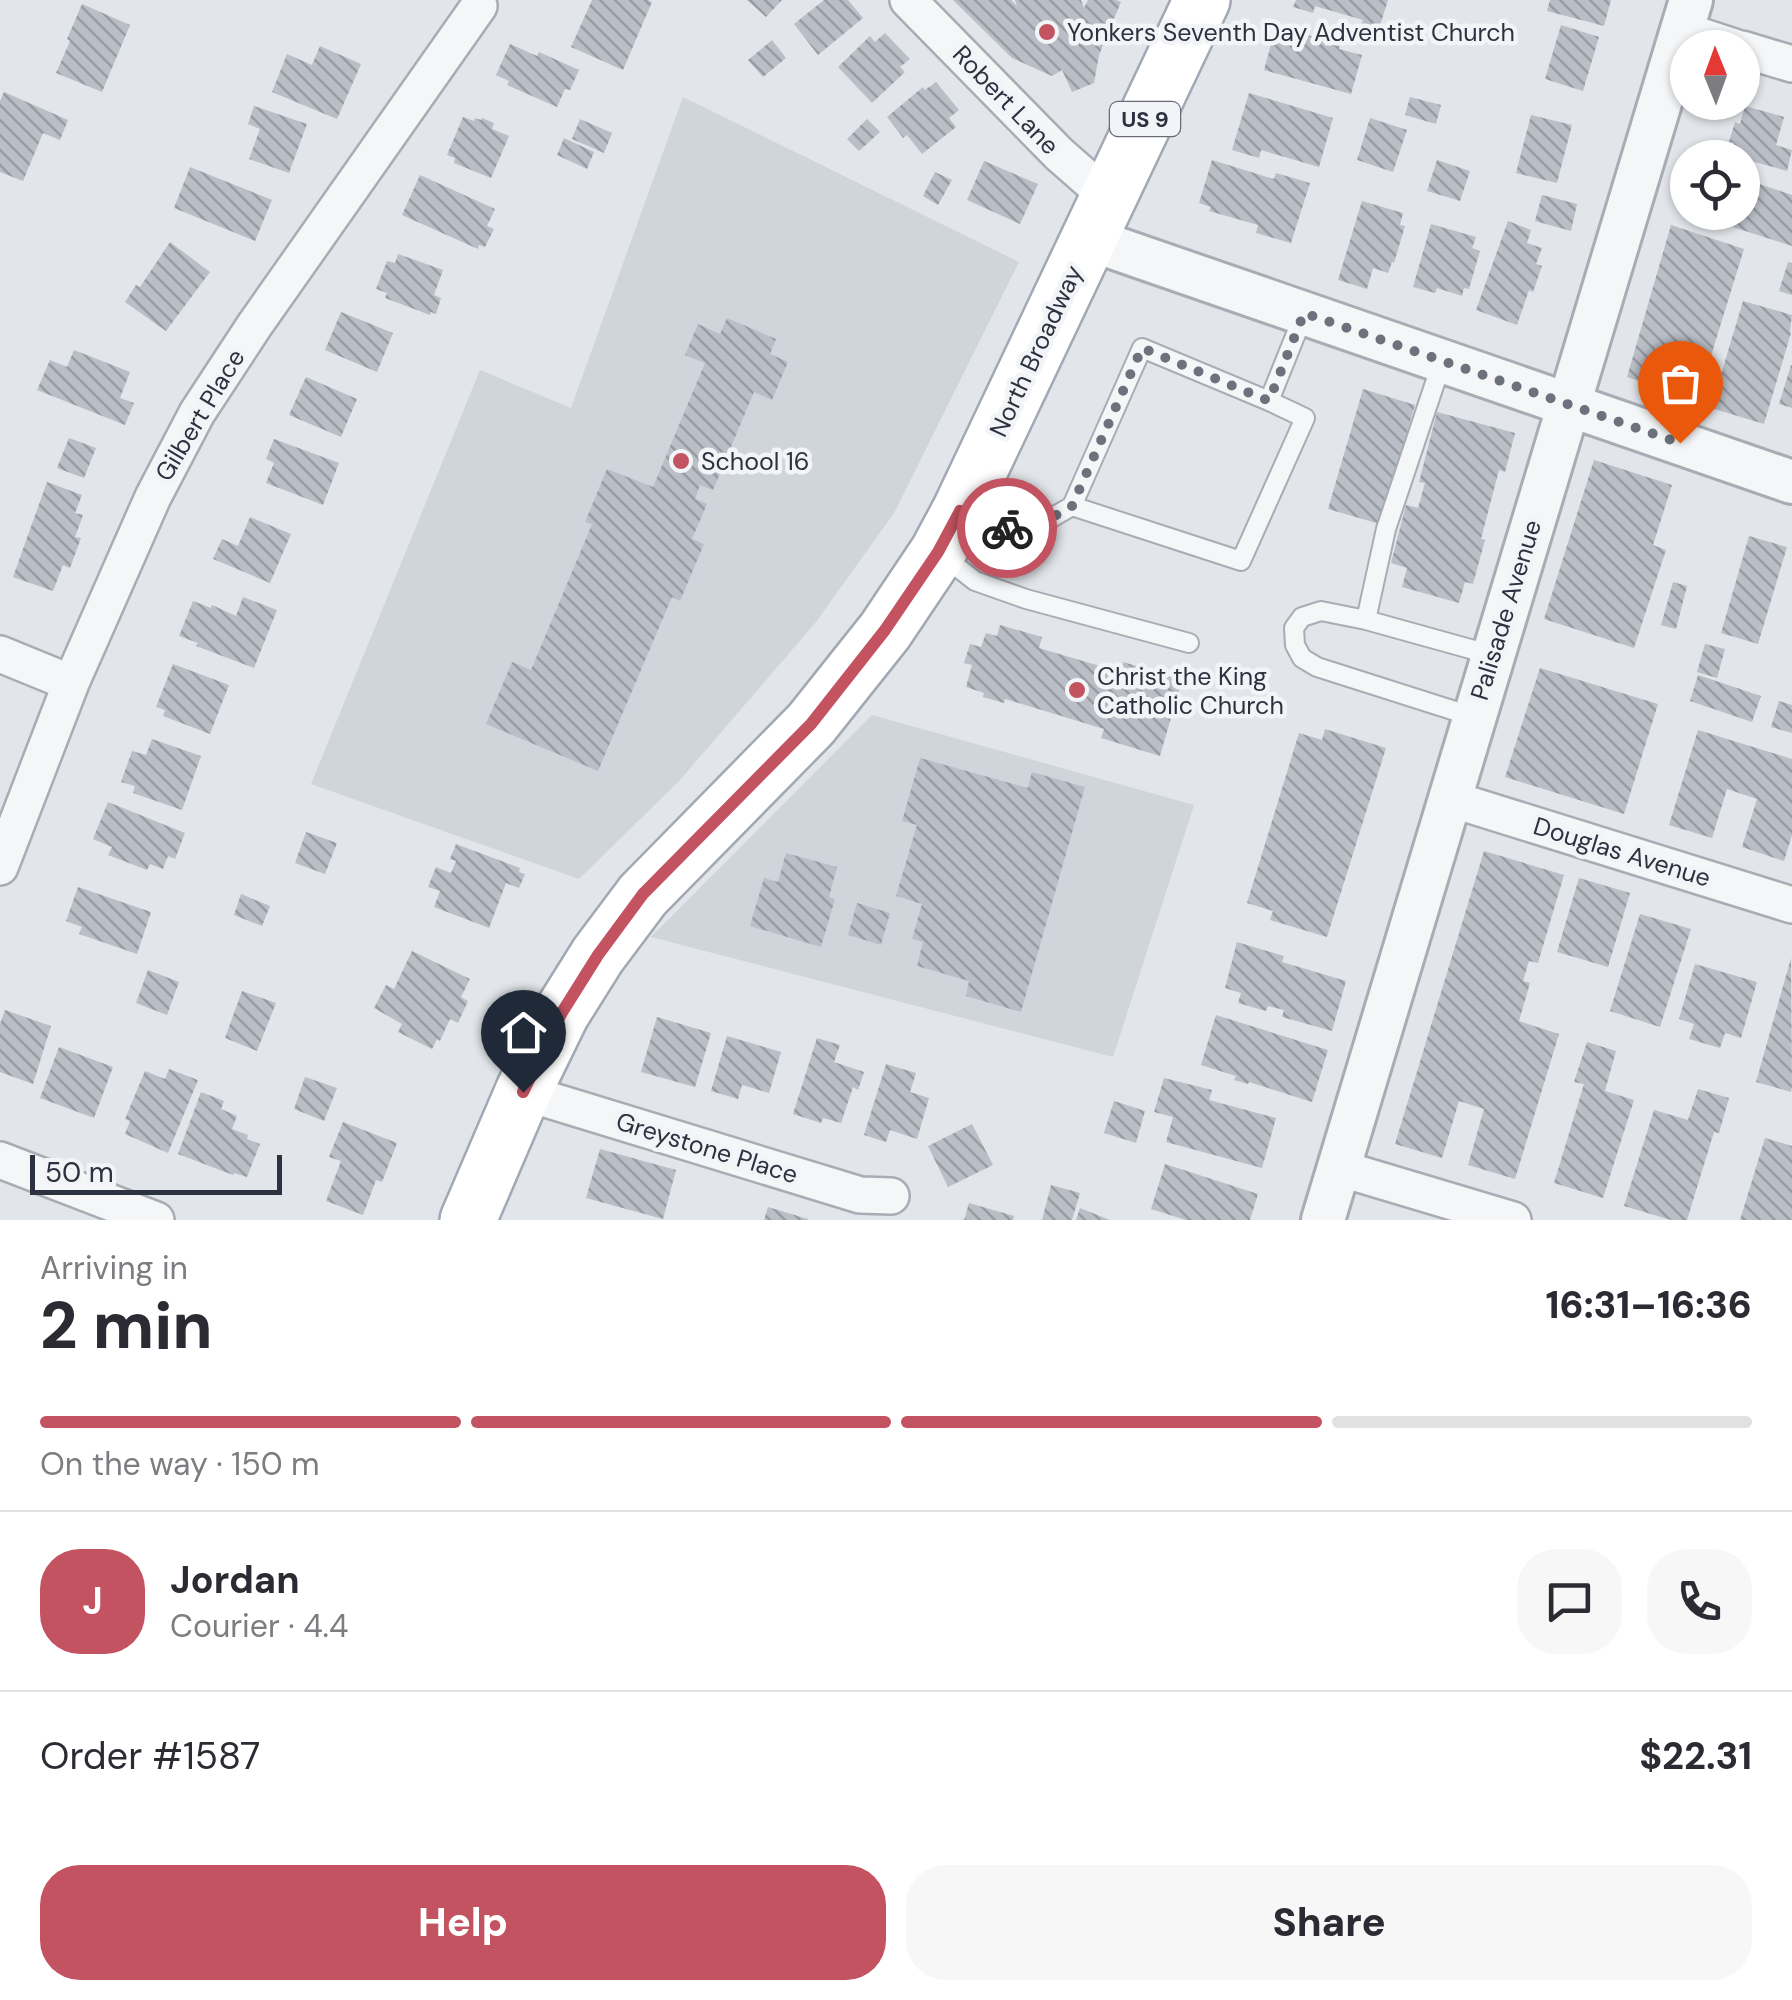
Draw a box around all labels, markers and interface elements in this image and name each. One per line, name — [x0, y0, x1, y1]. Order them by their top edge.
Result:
place label: Yonkers Seventh Day Adventist Church — [1067, 16, 1515, 49]
marker: Yonkers Seventh Day Adventist Church — [1036, 21, 1058, 43]
north arrow — [1670, 30, 1760, 120]
map controls — [1670, 30, 1760, 230]
street label: Robert Lane — [946, 38, 1066, 162]
road number: US 9 — [1110, 102, 1180, 136]
button: locate — [1670, 140, 1760, 230]
street label: North Broadway — [982, 260, 1090, 442]
pin — [1638, 341, 1723, 444]
street label: Gilbert Place — [148, 343, 252, 487]
icon: bag — [1653, 356, 1708, 411]
place label: School 16 — [701, 445, 810, 478]
marker: School 16 — [670, 450, 692, 472]
courier — [957, 478, 1057, 578]
icon: bike — [980, 501, 1035, 556]
street label: Palisade Avenue — [1463, 516, 1549, 704]
place label: Christ the King Catholic Church — [1097, 660, 1284, 722]
marker: Christ the King Catholic Church — [1066, 679, 1088, 701]
street label: Douglas Avenue — [1529, 809, 1715, 895]
pin — [481, 990, 566, 1093]
icon: home — [496, 1005, 551, 1060]
street label: Greystone Place — [612, 1105, 802, 1191]
scale bar — [30, 1150, 282, 1194]
text: 50 m — [45, 1154, 114, 1191]
text: Arriving in — [40, 1247, 188, 1289]
text: 16:31–16:36 — [1546, 1280, 1752, 1330]
text: 2 min — [40, 1284, 213, 1368]
text: On the way · 150 m — [40, 1443, 320, 1485]
button: chat — [1517, 1549, 1622, 1654]
button: phone — [1647, 1549, 1752, 1654]
text: Jordan — [170, 1555, 300, 1605]
text: J — [82, 1576, 103, 1626]
text: Courier · 4.4 — [170, 1605, 348, 1647]
text: Order #1587 — [40, 1731, 260, 1781]
text: $22.31 — [1639, 1731, 1752, 1781]
button: Help — [40, 1865, 886, 1980]
button: Share — [906, 1865, 1752, 1980]

